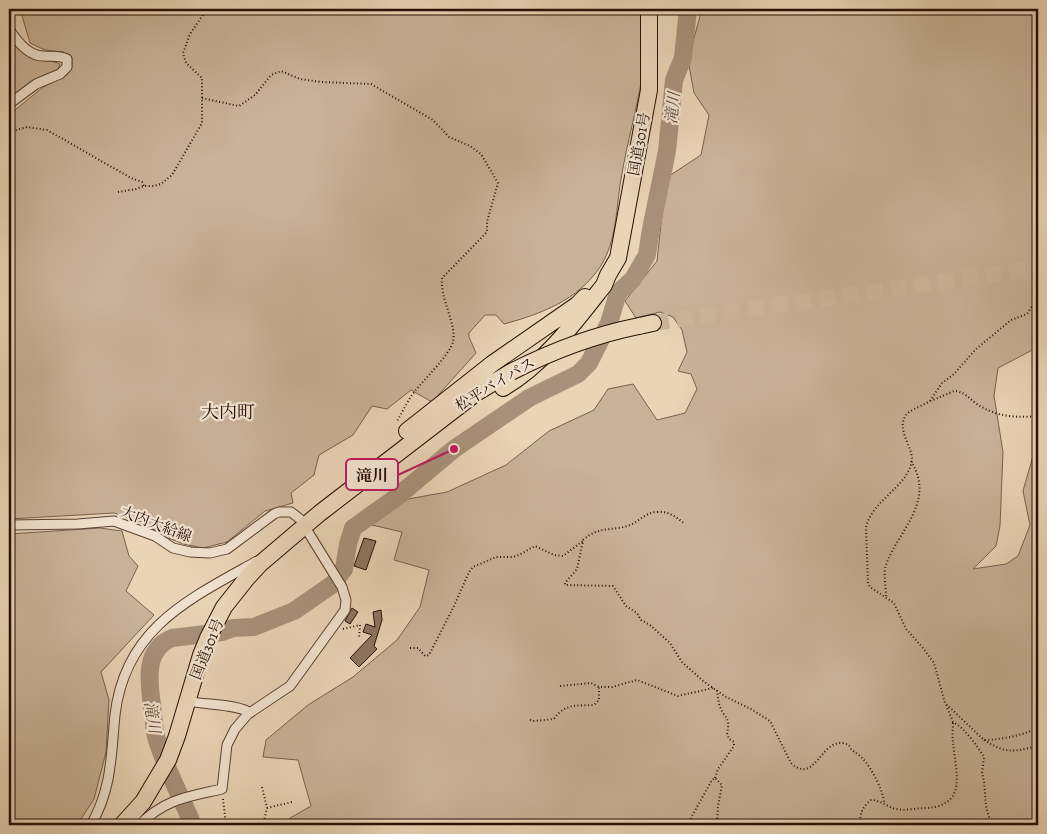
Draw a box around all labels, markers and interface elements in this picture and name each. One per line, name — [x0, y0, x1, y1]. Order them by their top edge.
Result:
water label: 滝川 — [660, 89, 686, 125]
street label: 国道301号 — [624, 111, 654, 177]
street label: 松平バイパス — [451, 352, 539, 416]
district label: 大内町 — [201, 400, 255, 424]
callout: 滝川 — [346, 459, 398, 490]
text: 滝川 — [356, 465, 388, 487]
street label: 大内大給線 — [117, 501, 195, 547]
street label: 国道301号 — [186, 615, 228, 683]
water label: 滝川 — [139, 700, 166, 737]

